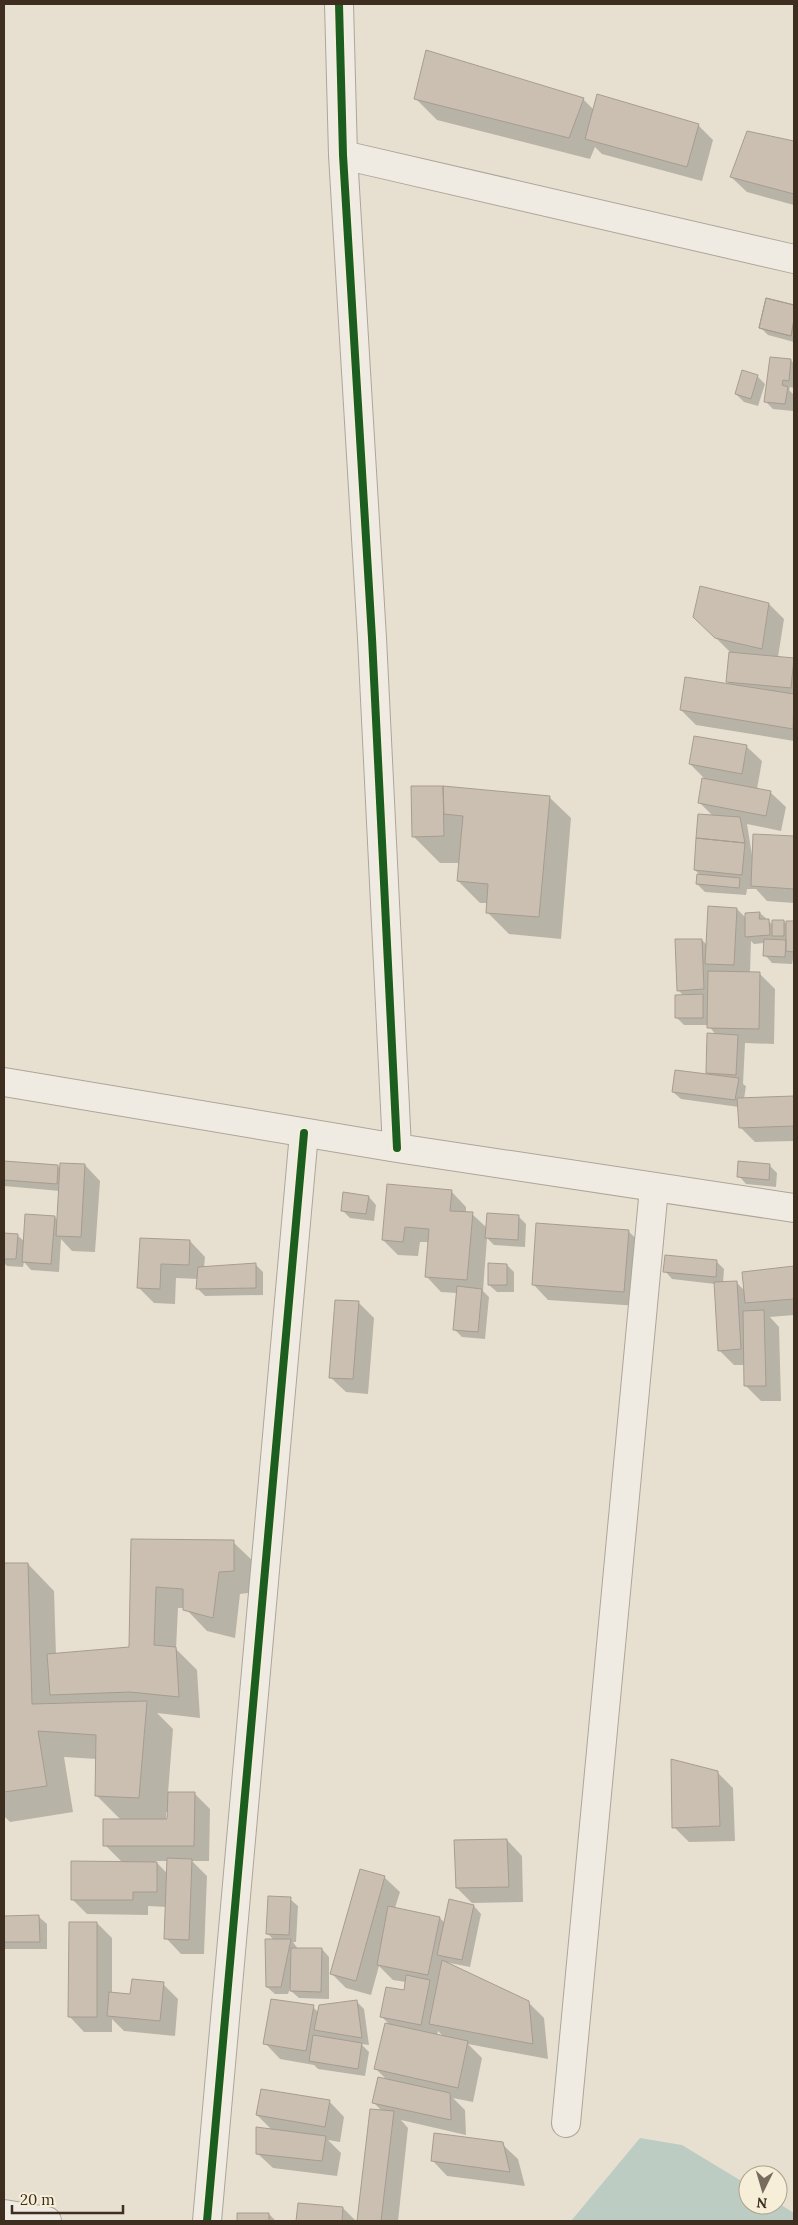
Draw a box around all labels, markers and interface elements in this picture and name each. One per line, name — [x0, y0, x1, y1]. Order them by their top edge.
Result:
north arrow — [738, 2165, 788, 2215]
scale bar — [12, 2182, 124, 2214]
text: 20 m — [20, 2190, 55, 2209]
text: N — [756, 2193, 768, 2212]

